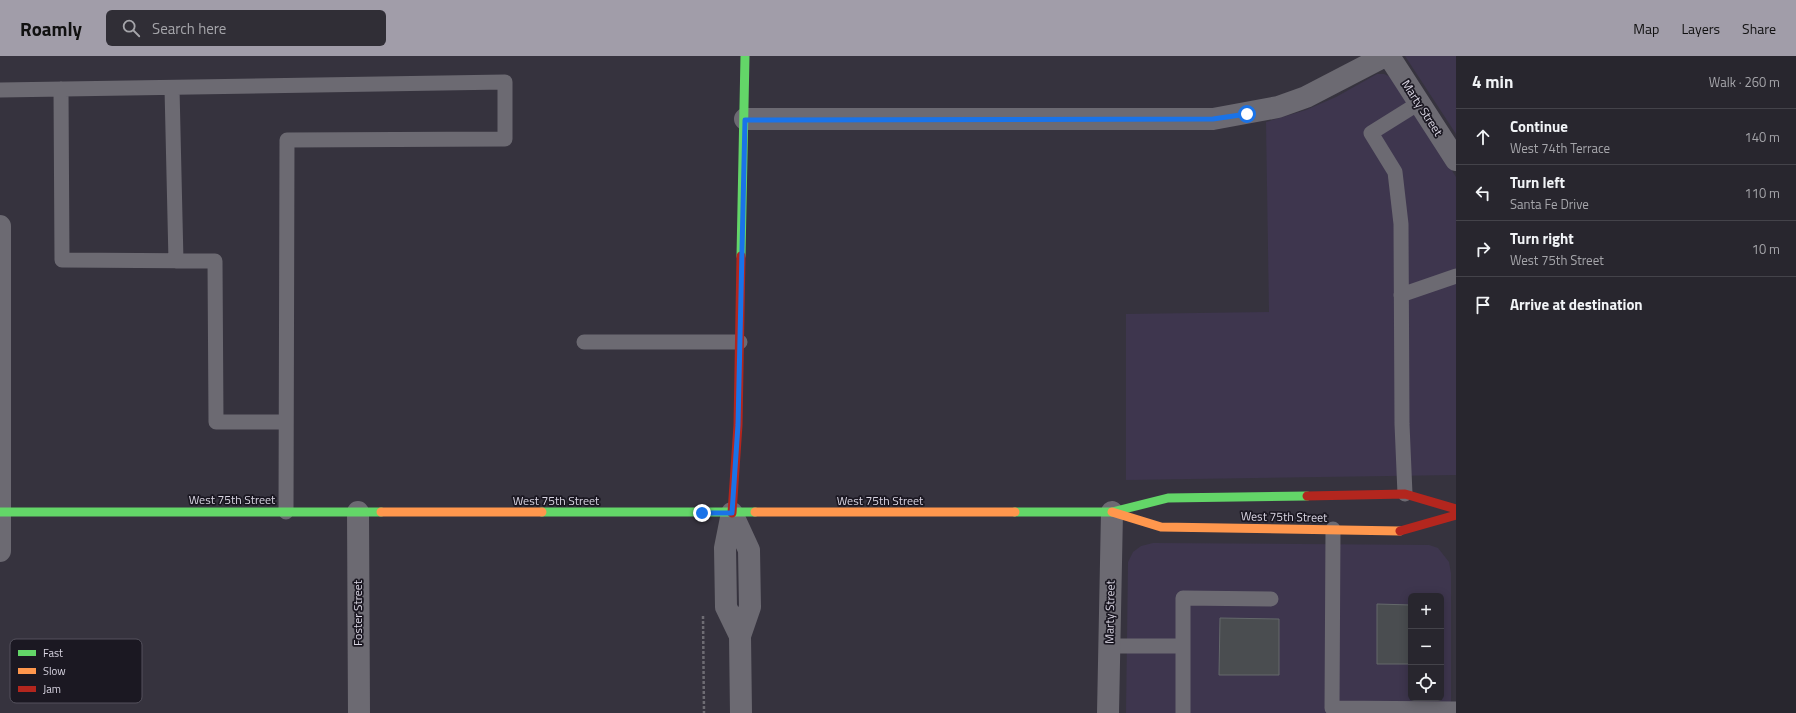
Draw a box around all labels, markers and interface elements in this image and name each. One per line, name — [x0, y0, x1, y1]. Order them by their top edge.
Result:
search box — [106, 10, 386, 46]
text: Roamly — [20, 14, 82, 43]
icon: search — [120, 17, 142, 39]
text: Search here — [152, 17, 226, 40]
text: Map — [1633, 18, 1659, 39]
text: Layers — [1681, 18, 1720, 39]
text: Share — [1742, 18, 1776, 39]
text: 4 min — [1472, 69, 1513, 95]
text: Walk · 260 m — [1709, 72, 1780, 92]
street label: Marty Street — [1397, 76, 1448, 140]
route start — [1238, 105, 1256, 123]
text: Continue — [1510, 115, 1568, 138]
icon: ahead — [1472, 126, 1494, 148]
text: 140 m — [1744, 127, 1780, 147]
text: West 74th Terrace — [1510, 138, 1610, 158]
text: Turn left — [1510, 171, 1565, 194]
icon: left — [1472, 182, 1494, 204]
text: 110 m — [1744, 183, 1780, 203]
text: Santa Fe Drive — [1510, 194, 1589, 214]
text: Turn right — [1510, 227, 1574, 250]
icon: right — [1472, 238, 1494, 260]
text: 10 m — [1752, 239, 1780, 259]
text: West 75th Street — [1510, 250, 1604, 270]
text: Arrive at destination — [1510, 293, 1643, 316]
icon: arrive — [1472, 294, 1494, 316]
street label: West 75th Street — [189, 490, 276, 509]
street label: West 75th Street — [513, 491, 600, 510]
street label: West 75th Street — [837, 491, 924, 510]
route end — [693, 504, 711, 522]
street label: West 75th Street — [1241, 506, 1328, 527]
street label: Foster Street — [348, 579, 367, 646]
street label: Marty Street — [1099, 579, 1120, 644]
map controls — [1408, 593, 1444, 701]
button: + — [1408, 593, 1444, 629]
button: − — [1408, 629, 1444, 665]
legend — [10, 639, 142, 703]
text: Fast — [43, 645, 63, 661]
text: Slow — [43, 663, 66, 679]
button: locate — [1408, 665, 1444, 701]
text: Jam — [43, 681, 61, 697]

